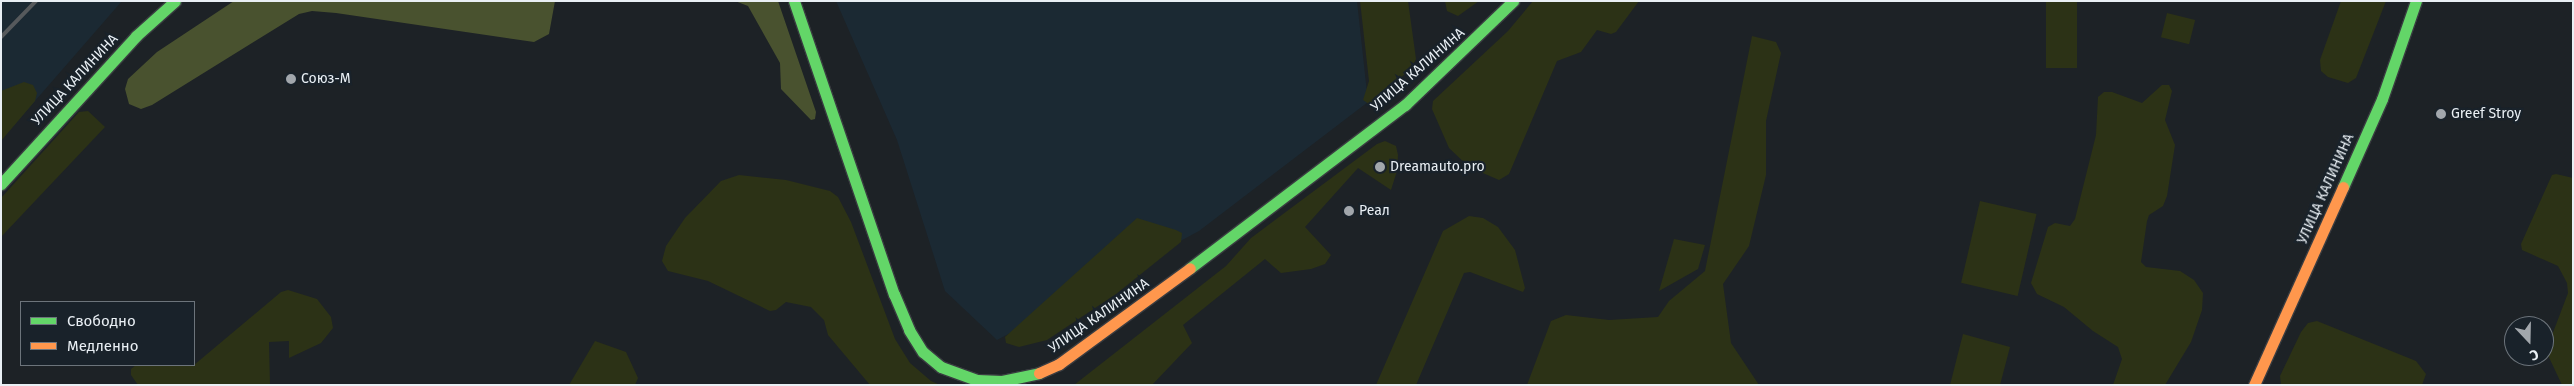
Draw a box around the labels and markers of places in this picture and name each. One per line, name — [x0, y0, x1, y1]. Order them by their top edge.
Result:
place label: Союз-М — [301, 71, 351, 87]
marker: Союз-М — [285, 73, 297, 85]
place label: Greef Stroy — [2451, 106, 2521, 122]
marker: Greef Stroy — [2435, 108, 2447, 120]
place label: Dreamauto.pro — [1390, 159, 1485, 175]
marker: Dreamauto.pro — [1374, 161, 1386, 173]
place label: Реал — [1359, 203, 1390, 219]
marker: Реал — [1343, 205, 1355, 217]

